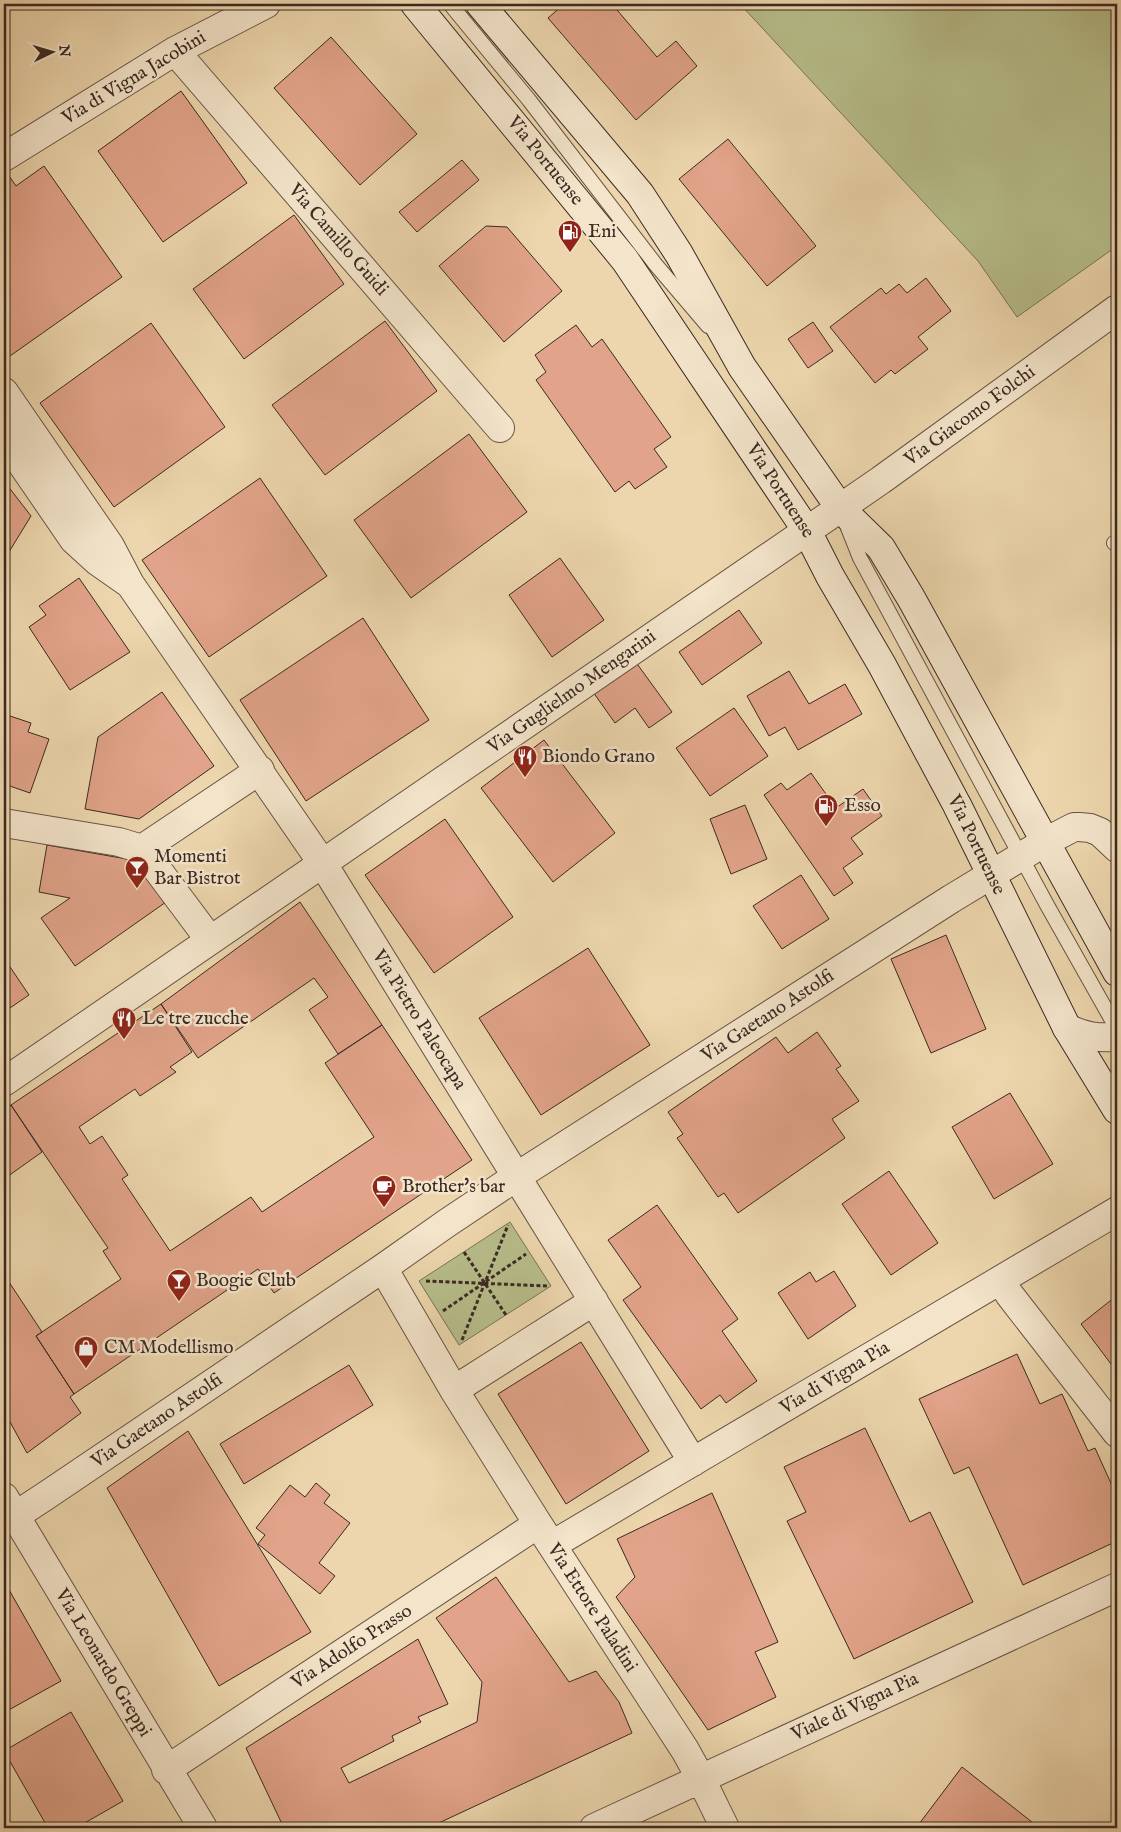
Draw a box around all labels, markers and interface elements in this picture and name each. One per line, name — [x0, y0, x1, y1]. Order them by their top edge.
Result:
street label: Via di Vigna Jacobini — [57, 26, 210, 131]
north arrow — [28, 28, 78, 78]
text: N — [54, 43, 73, 58]
street label: Via Portuense — [501, 111, 589, 211]
street label: Via Camillo Guidi — [282, 178, 393, 301]
fuel station icon: Eni — [557, 219, 583, 253]
place label: Eni — [588, 220, 616, 244]
street label: Via Giacomo Folchi — [899, 360, 1040, 472]
street label: Via Portuense — [740, 438, 820, 543]
street label: Via Guglielmo Mengarini — [482, 625, 661, 760]
restaurant icon: Biondo Grano — [512, 744, 538, 778]
place label: Biondo Grano — [542, 745, 655, 769]
street label: Via Portuense — [941, 790, 1011, 899]
fuel station icon: Esso — [813, 793, 839, 827]
place label: Esso — [844, 794, 881, 818]
place label: Momenti Bar Bistrot — [154, 845, 241, 891]
bar icon: Momenti Bar Bistrot — [124, 855, 150, 889]
street label: Via Pietro Paleocapa — [366, 945, 472, 1095]
street label: Via Gaetano Astolfi — [696, 964, 839, 1068]
restaurant icon: Le tre zucche — [111, 1006, 137, 1040]
place label: Le tre zucche — [142, 1007, 249, 1031]
cafe icon: Brother's bar — [371, 1174, 397, 1208]
place label: Brother's bar — [402, 1175, 505, 1199]
bar icon: Boogie Club — [166, 1268, 192, 1302]
place label: Boogie Club — [196, 1269, 296, 1293]
shop icon: CM Modellismo — [73, 1335, 99, 1369]
street label: Via di Vigna Pia — [775, 1335, 895, 1421]
place label: CM Modellismo — [104, 1336, 233, 1360]
street label: Via Gaetano Astolfi — [86, 1368, 227, 1474]
street label: Via Ettore Paladini — [541, 1538, 643, 1677]
street label: Via Leonardo Greppi — [49, 1584, 157, 1741]
street label: Via Adolfo Prasso — [286, 1599, 417, 1696]
street label: Viale di Vigna Pia — [787, 1667, 923, 1747]

